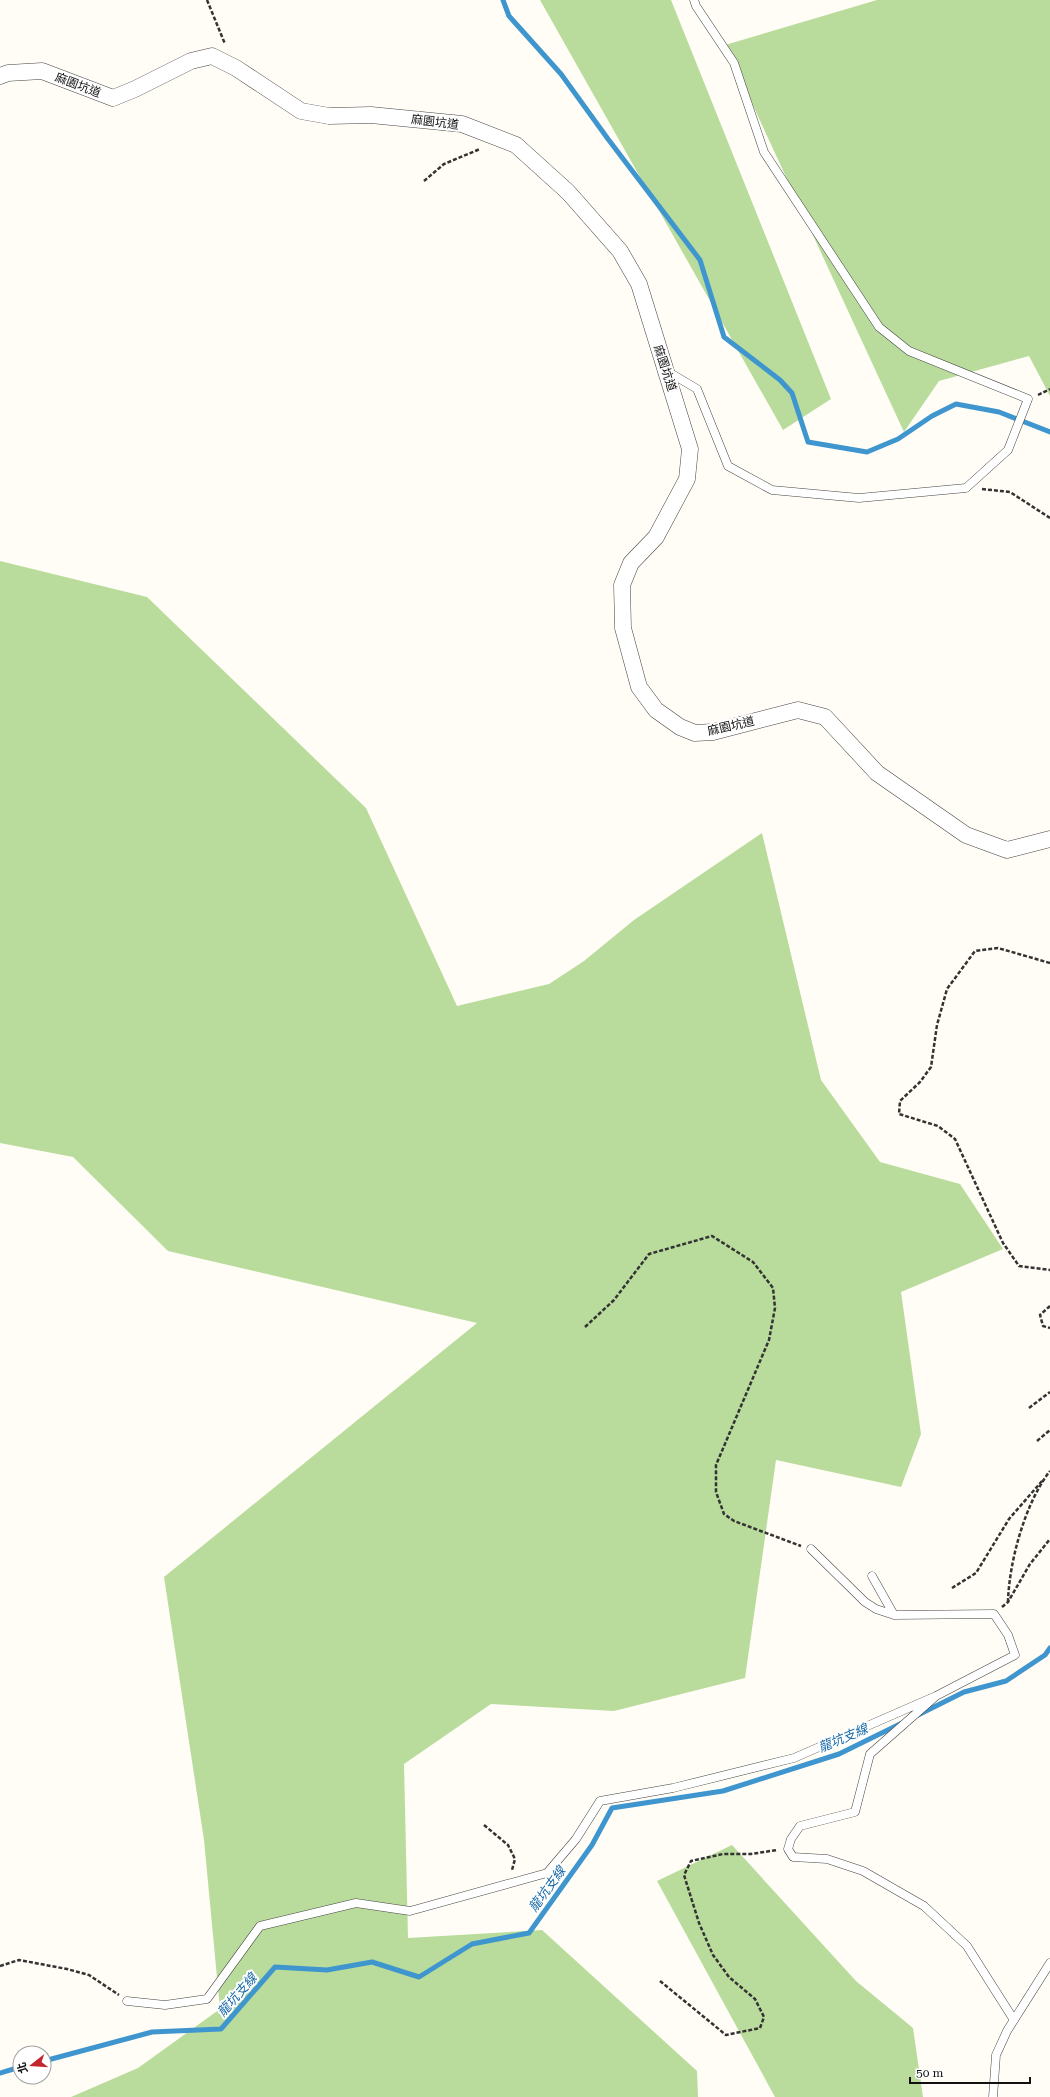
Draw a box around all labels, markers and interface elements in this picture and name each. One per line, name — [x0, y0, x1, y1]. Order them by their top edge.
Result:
street label: 麻園坑道 — [53, 70, 103, 100]
street label: 麻園坑道 — [410, 112, 460, 132]
street label: 麻園坑道 — [651, 343, 679, 393]
street label: 麻園坑道 — [706, 714, 756, 738]
water label: 龍坑支線 — [816, 1720, 872, 1755]
water label: 龍坑支線 — [526, 1862, 570, 1914]
water label: 龍坑支線 — [214, 1969, 261, 2020]
north arrow — [12, 2045, 52, 2085]
scale bar — [910, 2059, 1030, 2085]
text: 北 — [15, 2061, 31, 2075]
text: 50 m — [916, 2066, 943, 2080]

